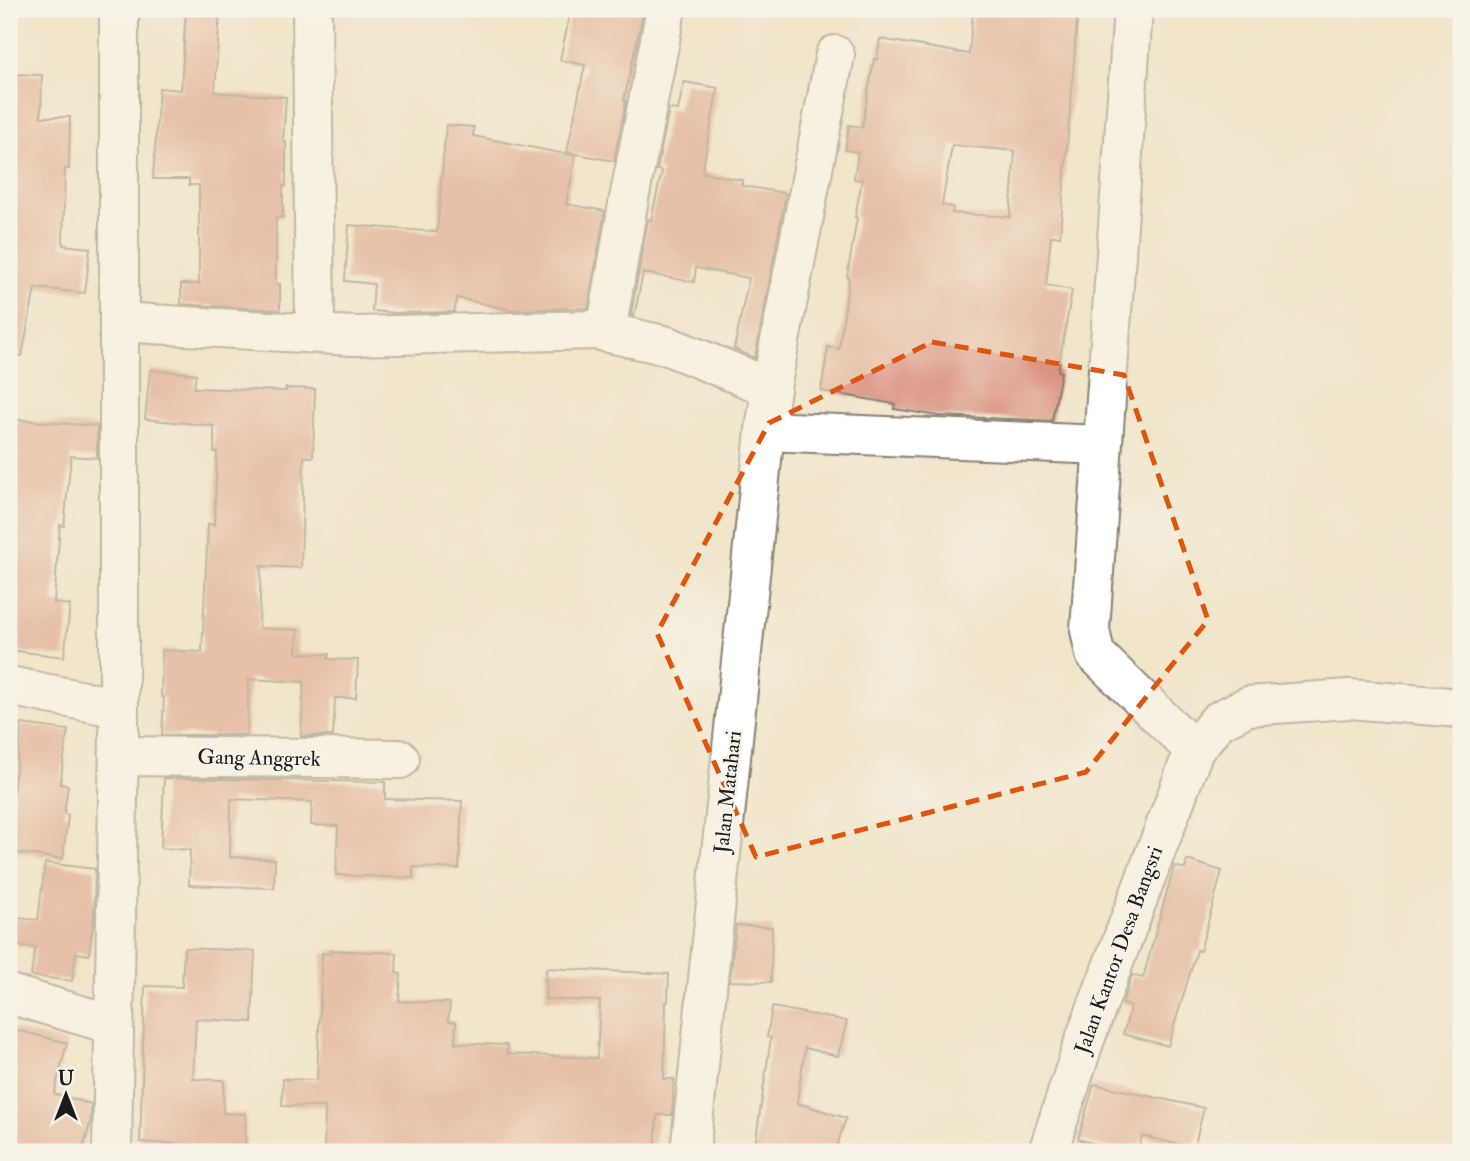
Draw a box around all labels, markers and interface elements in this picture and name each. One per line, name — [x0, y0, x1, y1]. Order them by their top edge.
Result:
street label: Jalan Matahari — [708, 729, 748, 856]
street label: Gang Anggrek — [197, 743, 321, 773]
street label: Jalan Kantor Desa Bangsri — [1068, 842, 1169, 1059]
north arrow — [32, 1060, 102, 1130]
text: U — [58, 1067, 74, 1091]

